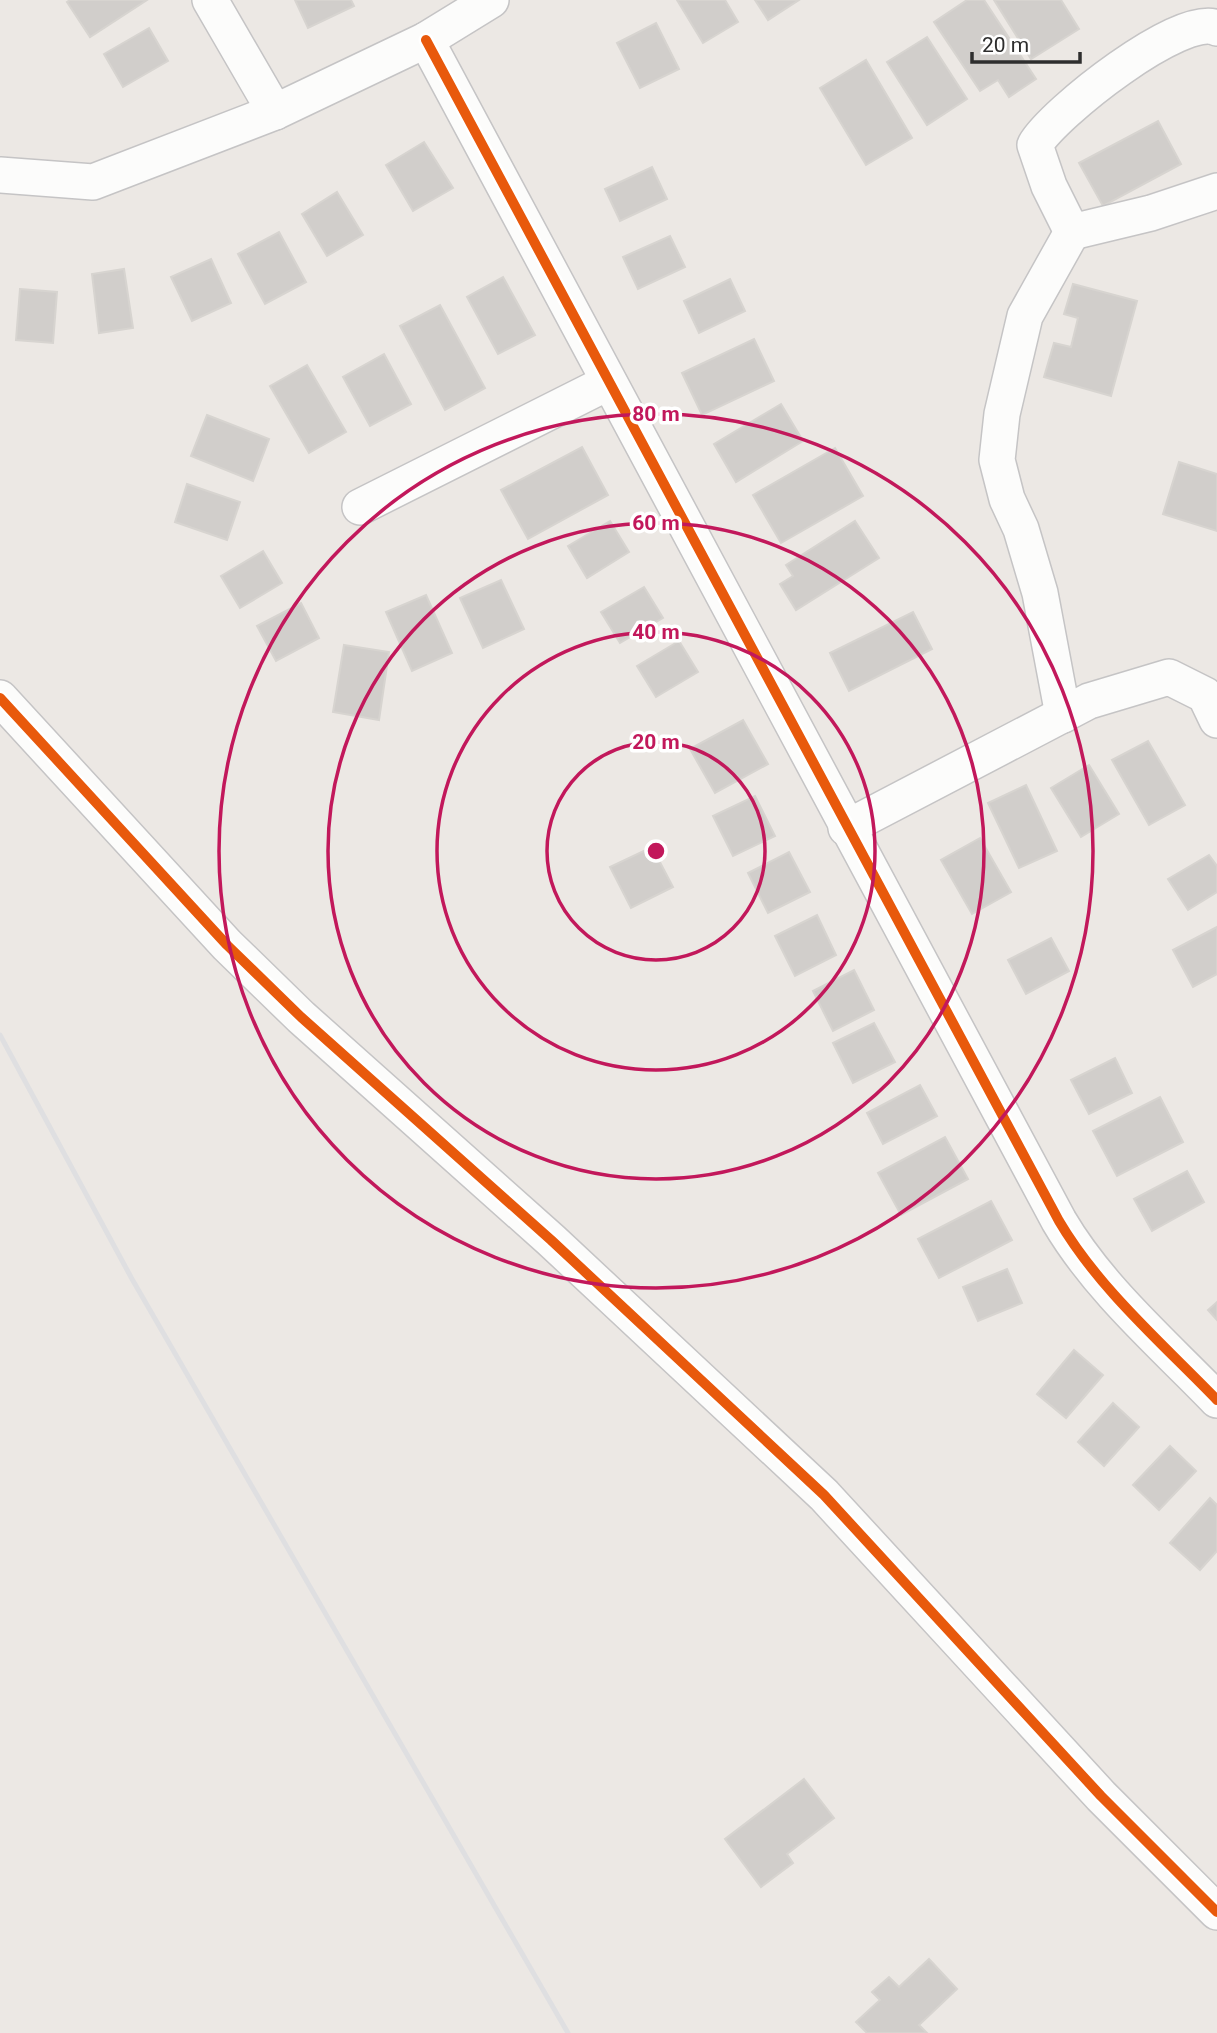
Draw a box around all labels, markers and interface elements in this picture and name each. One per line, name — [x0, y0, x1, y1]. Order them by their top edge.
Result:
scale bar — [972, 21, 1080, 65]
text: 20 m — [982, 33, 1029, 57]
text: 80 m — [632, 402, 680, 426]
text: 60 m — [632, 511, 680, 535]
text: 40 m — [632, 620, 680, 644]
text: 20 m — [632, 730, 680, 754]
centre of rings — [644, 839, 668, 863]

